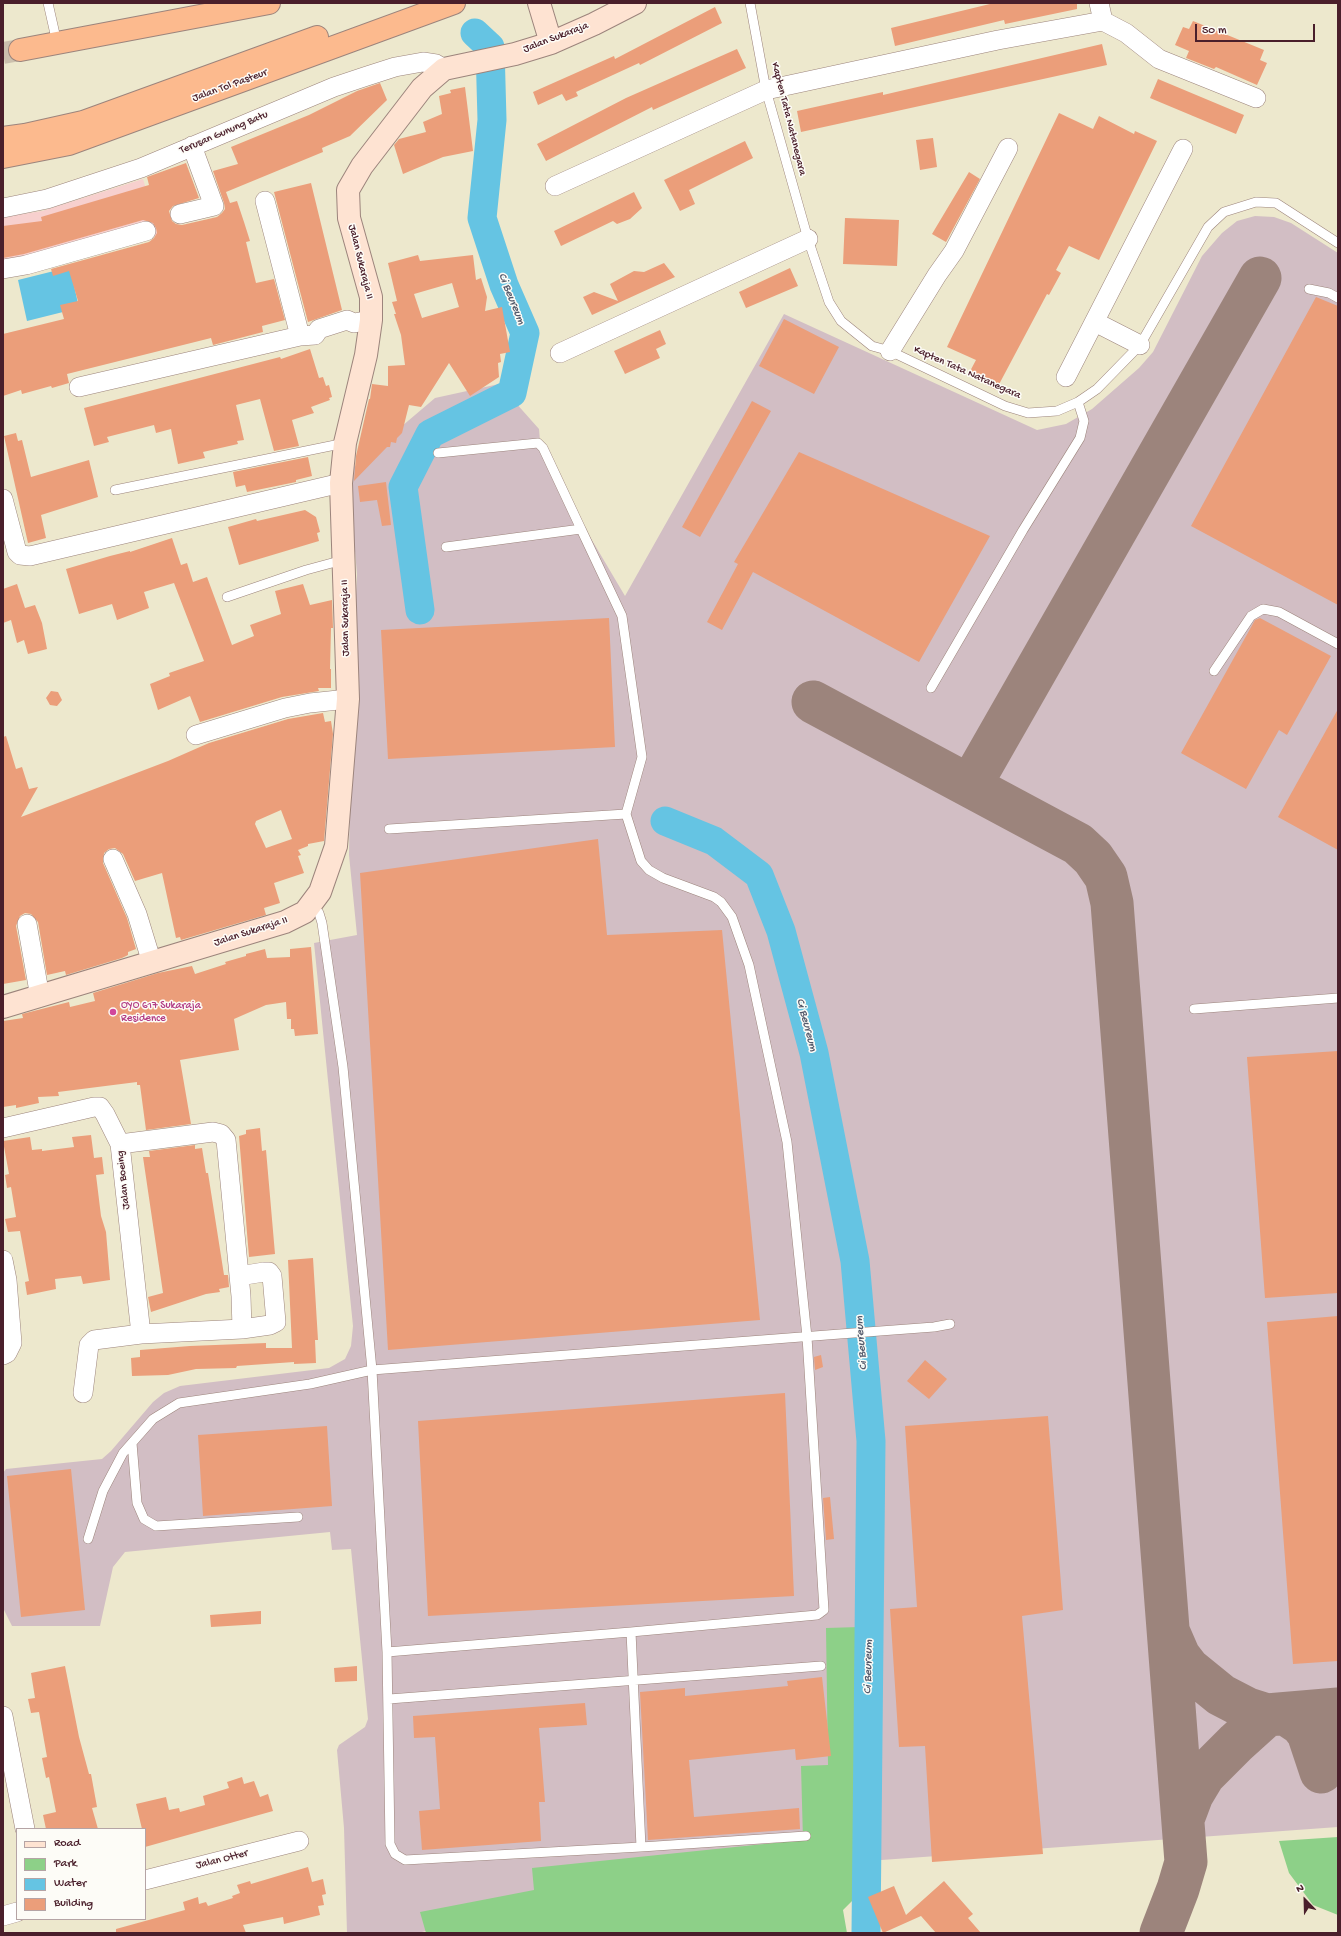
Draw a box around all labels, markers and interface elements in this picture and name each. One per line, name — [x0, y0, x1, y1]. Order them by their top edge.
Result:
scale bar — [1197, 16, 1317, 42]
street label: Jalan Sukaraja — [521, 19, 591, 57]
text: 50 m — [1202, 24, 1227, 38]
street label: Kapten Tata Natanegara — [768, 61, 808, 177]
street label: Jalan Tol Pasteur — [191, 66, 269, 106]
street label: Terusan Gunung Batu — [178, 108, 270, 158]
street label: Jalan Sukaraja II — [344, 223, 376, 301]
water label: Ci Beureum — [494, 271, 528, 327]
street label: Kapten Tata Natanegara — [911, 343, 1023, 403]
street label: Jalan Sukaraja II — [339, 580, 353, 656]
street label: Jalan Sukaraja II — [212, 914, 290, 950]
water label: Ci Beureum — [792, 997, 820, 1053]
place label: OYO 617 Sukaraja Residence — [121, 999, 201, 1025]
marker: OYO 617 Sukaraja Residence — [108, 1007, 118, 1017]
street label: Jalan Boeing — [114, 1150, 134, 1210]
water label: Ci Beureum — [852, 1315, 872, 1371]
water label: Ci Beureum — [861, 1640, 877, 1694]
legend — [16, 1828, 146, 1920]
text: Road — [54, 1837, 80, 1851]
street label: Jalan Otter — [194, 1847, 250, 1873]
text: Park — [54, 1857, 77, 1871]
text: Water — [54, 1877, 86, 1891]
north arrow — [1285, 1880, 1325, 1920]
text: N — [1295, 1882, 1306, 1896]
text: Building — [54, 1897, 93, 1911]

